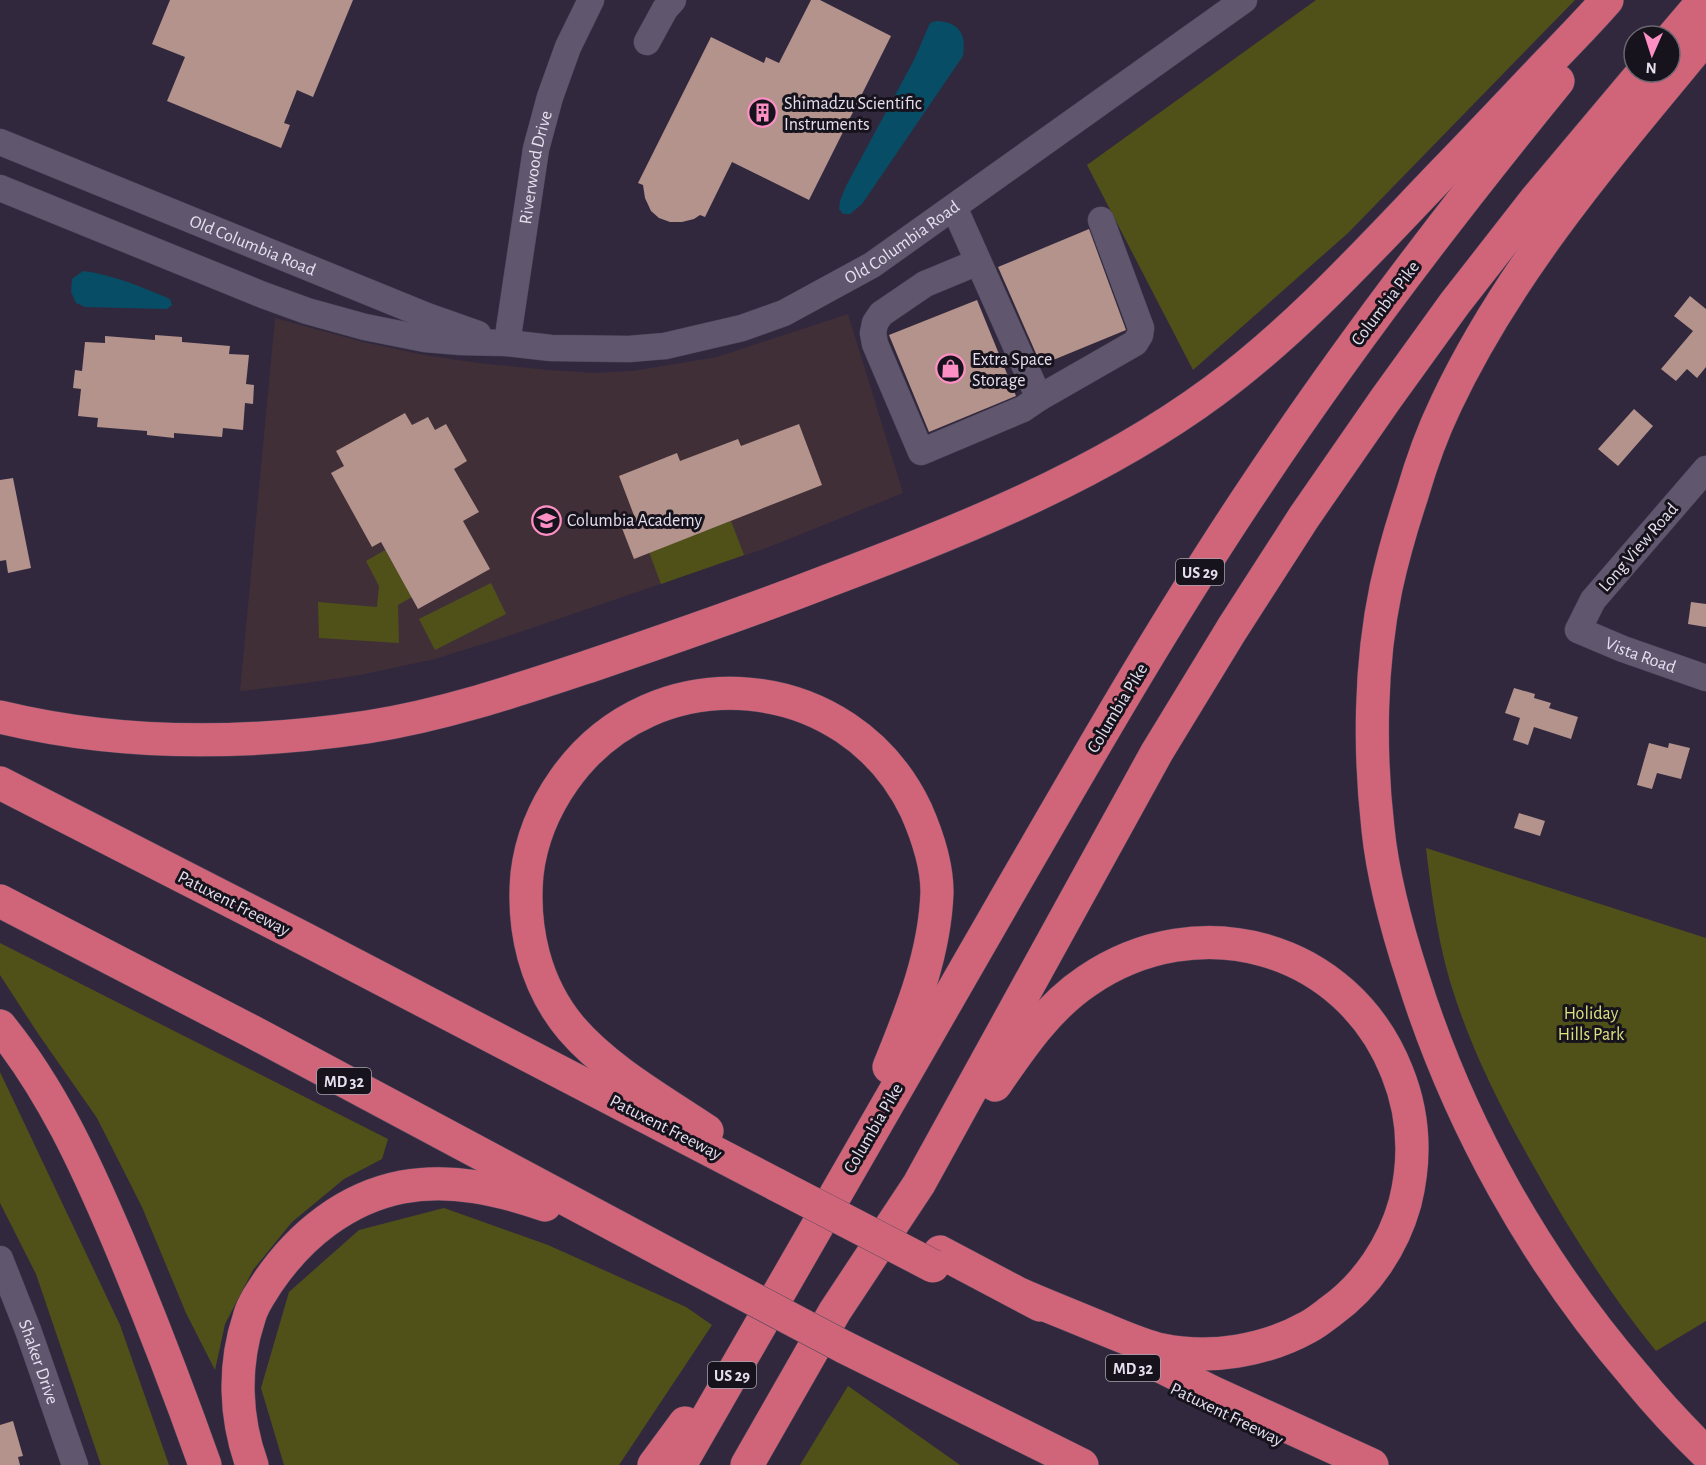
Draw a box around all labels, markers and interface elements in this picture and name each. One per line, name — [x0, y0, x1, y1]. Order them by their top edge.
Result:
north arrow — [1622, 24, 1682, 84]
text: N — [1645, 60, 1657, 76]
place label: Shimadzu Scientific Instruments — [784, 95, 922, 134]
building icon: Shimadzu Scientific Instruments — [747, 97, 779, 129]
street label: Riverwood Drive — [517, 109, 556, 226]
street label: Old Columbia Road — [842, 198, 963, 288]
street label: Old Columbia Road — [187, 212, 318, 280]
street label: Columbia Pike — [1348, 258, 1423, 349]
place label: Extra Space Storage — [972, 351, 1052, 390]
shop icon: Extra Space Storage — [935, 353, 967, 385]
street label: Long View Road — [1596, 500, 1682, 595]
school or university icon: Columbia Academy — [530, 504, 562, 536]
place label: Columbia Academy — [567, 512, 702, 530]
road number: US 29 — [1176, 559, 1224, 585]
street label: Vista Road — [1602, 634, 1678, 677]
street label: Columbia Pike — [1084, 661, 1151, 756]
street label: Patuxent Freeway — [175, 868, 293, 940]
park label: Holiday Hills Park — [1558, 1005, 1625, 1044]
road number: MD 32 — [317, 1068, 371, 1094]
street label: Columbia Pike — [841, 1080, 907, 1177]
street label: Patuxent Freeway — [607, 1092, 725, 1164]
street label: Shaker Drive — [15, 1317, 61, 1407]
road number: MD 32 — [1106, 1355, 1160, 1381]
road number: US 29 — [708, 1362, 756, 1388]
street label: Patuxent Freeway — [1167, 1380, 1286, 1450]

